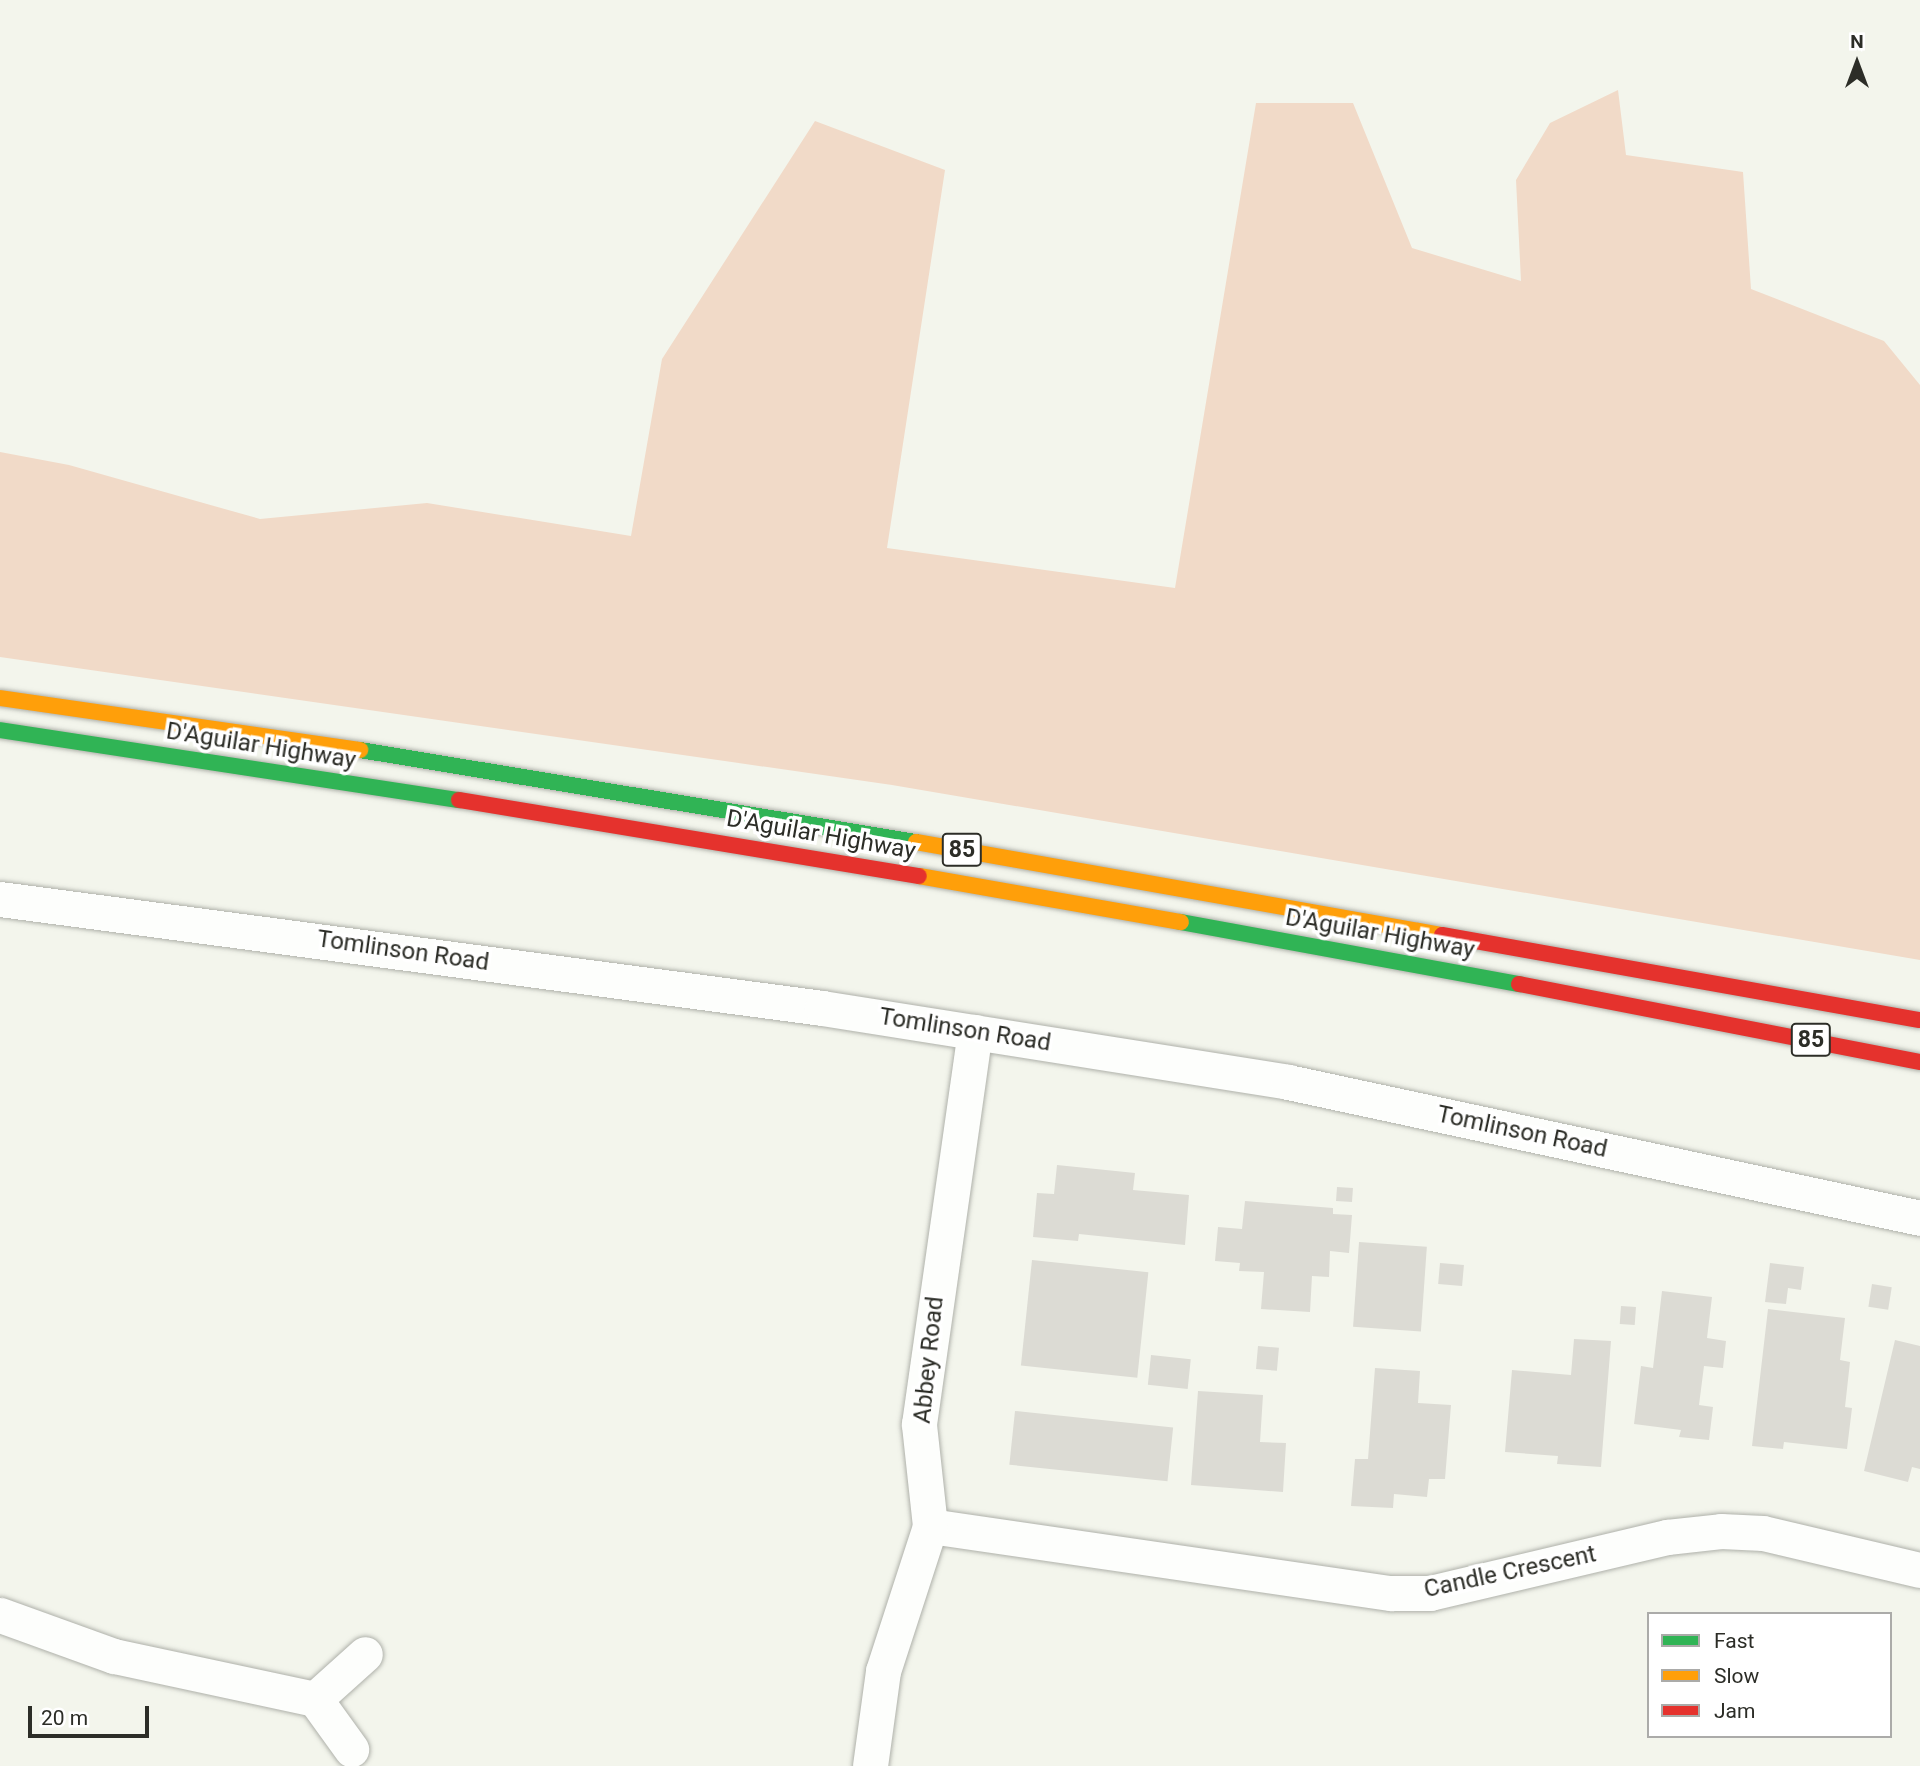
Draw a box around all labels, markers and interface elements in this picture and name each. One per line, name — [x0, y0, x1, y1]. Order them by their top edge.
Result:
north arrow — [1822, 28, 1892, 98]
text: N — [1850, 30, 1864, 53]
street label: D'Aguilar Highway — [164, 717, 358, 775]
street label: D'Aguilar Highway — [724, 804, 918, 866]
road number: 85 — [941, 830, 983, 870]
street label: D'Aguilar Highway — [1283, 903, 1477, 965]
street label: Tomlinson Road — [315, 925, 491, 977]
street label: Tomlinson Road — [877, 1002, 1053, 1058]
road number: 85 — [1790, 1021, 1832, 1060]
street label: Tomlinson Road — [1434, 1100, 1610, 1164]
street label: Abbey Road — [908, 1295, 950, 1425]
street label: Candle Crescent — [1421, 1540, 1599, 1604]
legend — [1647, 1612, 1892, 1738]
text: Fast — [1714, 1629, 1754, 1653]
text: Slow — [1714, 1664, 1759, 1688]
scale bar — [32, 1692, 152, 1736]
text: Jam — [1714, 1699, 1755, 1723]
text: 20 m — [41, 1706, 88, 1730]

